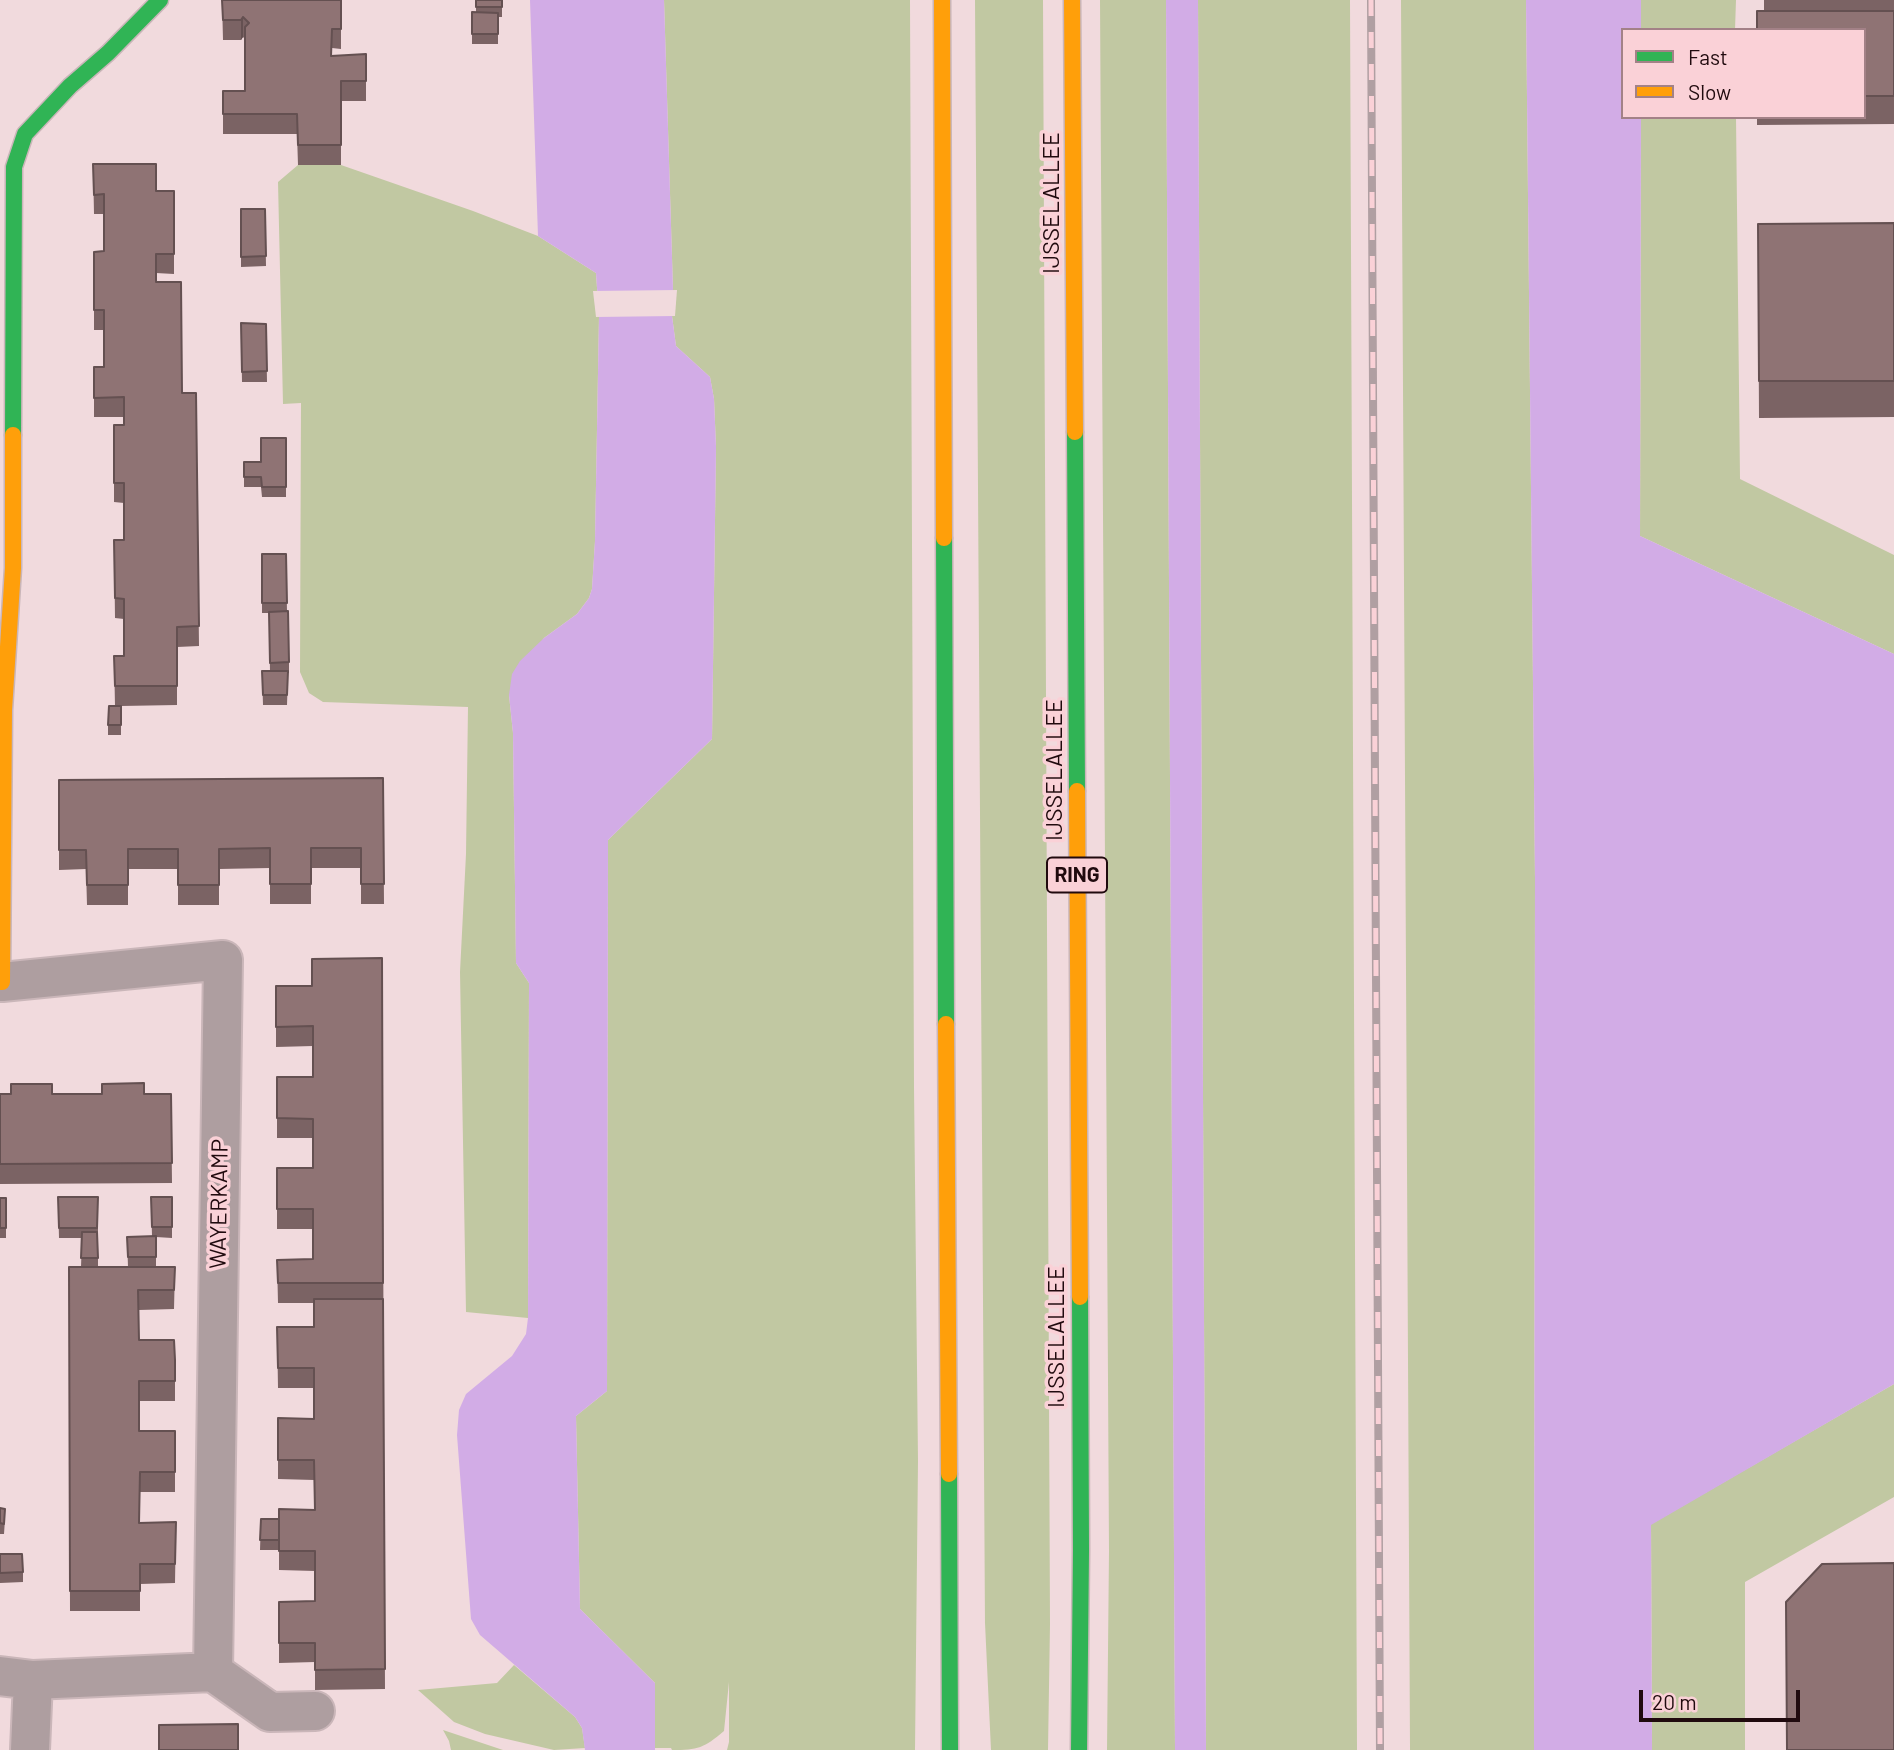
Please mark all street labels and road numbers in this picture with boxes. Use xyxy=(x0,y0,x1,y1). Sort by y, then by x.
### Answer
street label: IJSSELALLEE xyxy=(1037,132,1065,274)
street label: IJSSELALLEE xyxy=(1040,699,1068,841)
road number: RING xyxy=(1047,858,1107,892)
street label: WAYERKAMP xyxy=(204,1139,234,1269)
street label: IJSSELALLEE xyxy=(1042,1266,1070,1408)

